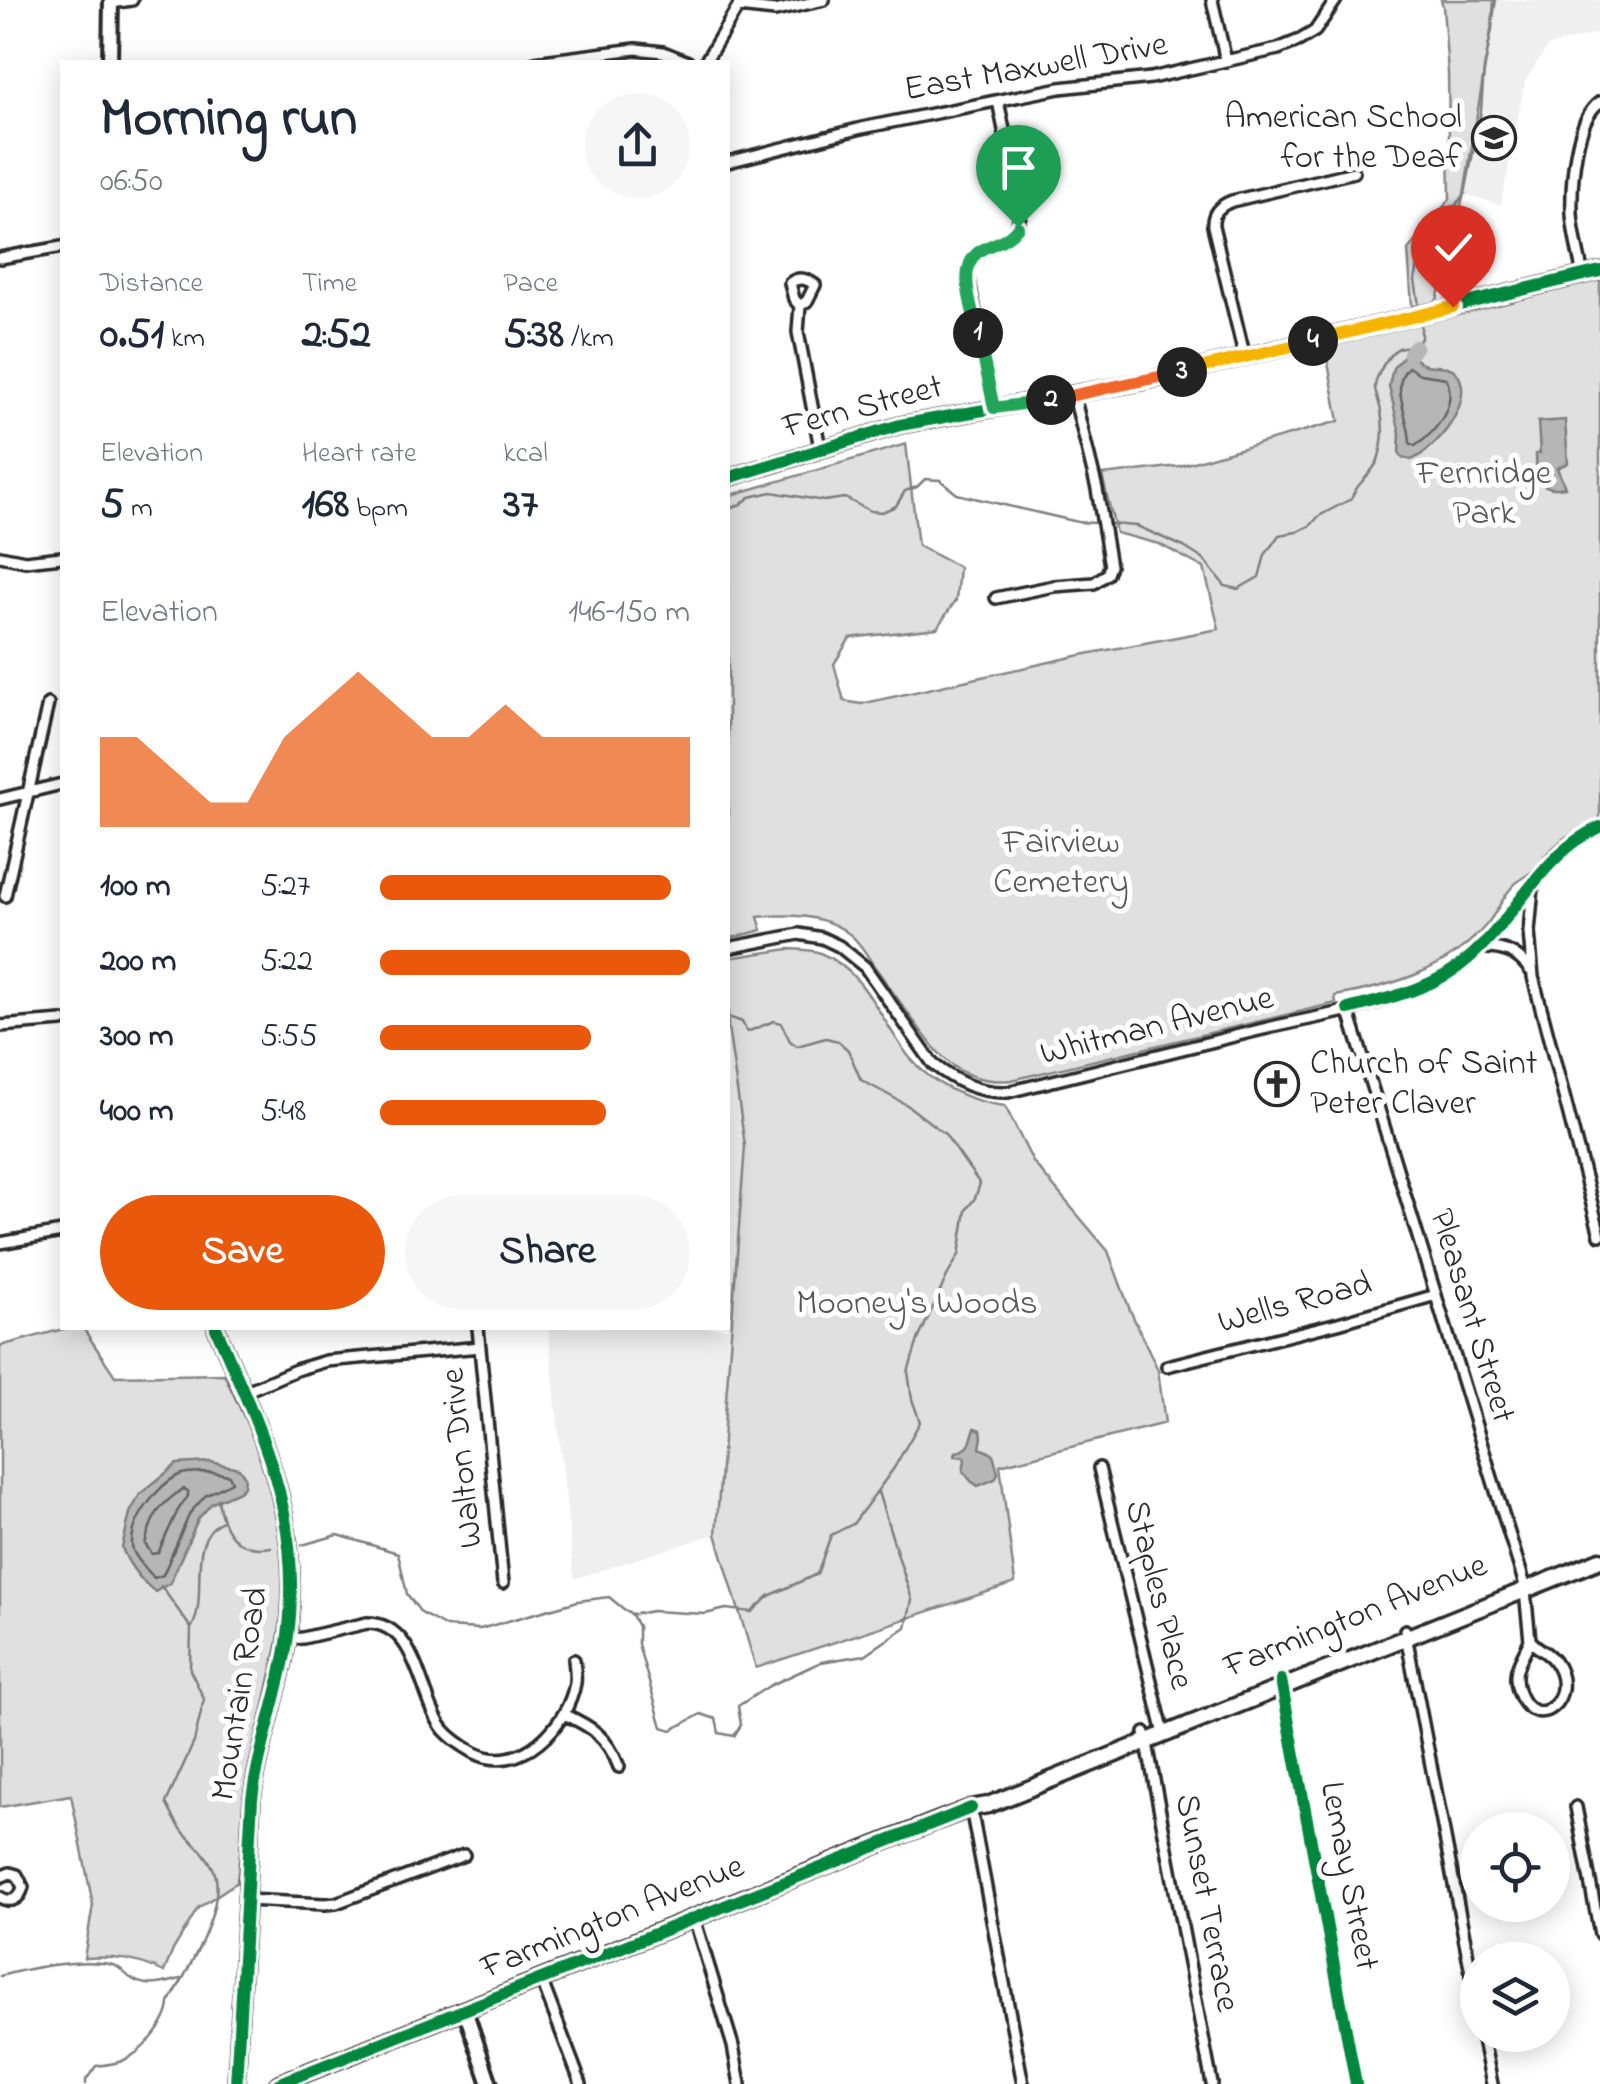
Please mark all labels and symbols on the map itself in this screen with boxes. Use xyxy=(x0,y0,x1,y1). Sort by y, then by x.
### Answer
street label: East Maxwell Drive xyxy=(900,20,1172,116)
place label: American School for the Deaf xyxy=(1224,93,1463,184)
school or university icon: American School for the Deaf xyxy=(1471,115,1517,161)
pin xyxy=(976,125,1061,228)
pin xyxy=(1411,205,1496,308)
pin: 1 xyxy=(953,308,1003,358)
pin: 4 xyxy=(1288,316,1338,366)
pin: 3 xyxy=(1157,347,1207,397)
street label: Fern Street xyxy=(777,362,949,454)
pin: 2 xyxy=(1026,375,1076,425)
park label: Fernridge Park xyxy=(1416,449,1552,540)
park label: Fairview Cemetery xyxy=(993,818,1129,909)
street label: Whitman Avenue xyxy=(1035,973,1279,1081)
place label: Church of Saint Peter Claver xyxy=(1310,1039,1538,1130)
church icon: Church of Saint Peter Claver xyxy=(1254,1061,1300,1107)
street label: Pleasant Street xyxy=(1414,1203,1528,1429)
street label: Wells Road xyxy=(1212,1259,1378,1349)
park label: Mooney's Woods xyxy=(796,1279,1038,1330)
street label: Walton Drive xyxy=(428,1365,498,1551)
street label: Staples Place xyxy=(1110,1495,1206,1695)
street label: Farmington Avenue xyxy=(1216,1541,1495,1693)
street label: Mountain Road xyxy=(199,1583,283,1805)
street label: Lemay Street xyxy=(1305,1777,1391,1975)
street label: Sunset Terrace xyxy=(1160,1790,1252,2017)
street label: Farmington Avenue xyxy=(473,1842,752,1994)

